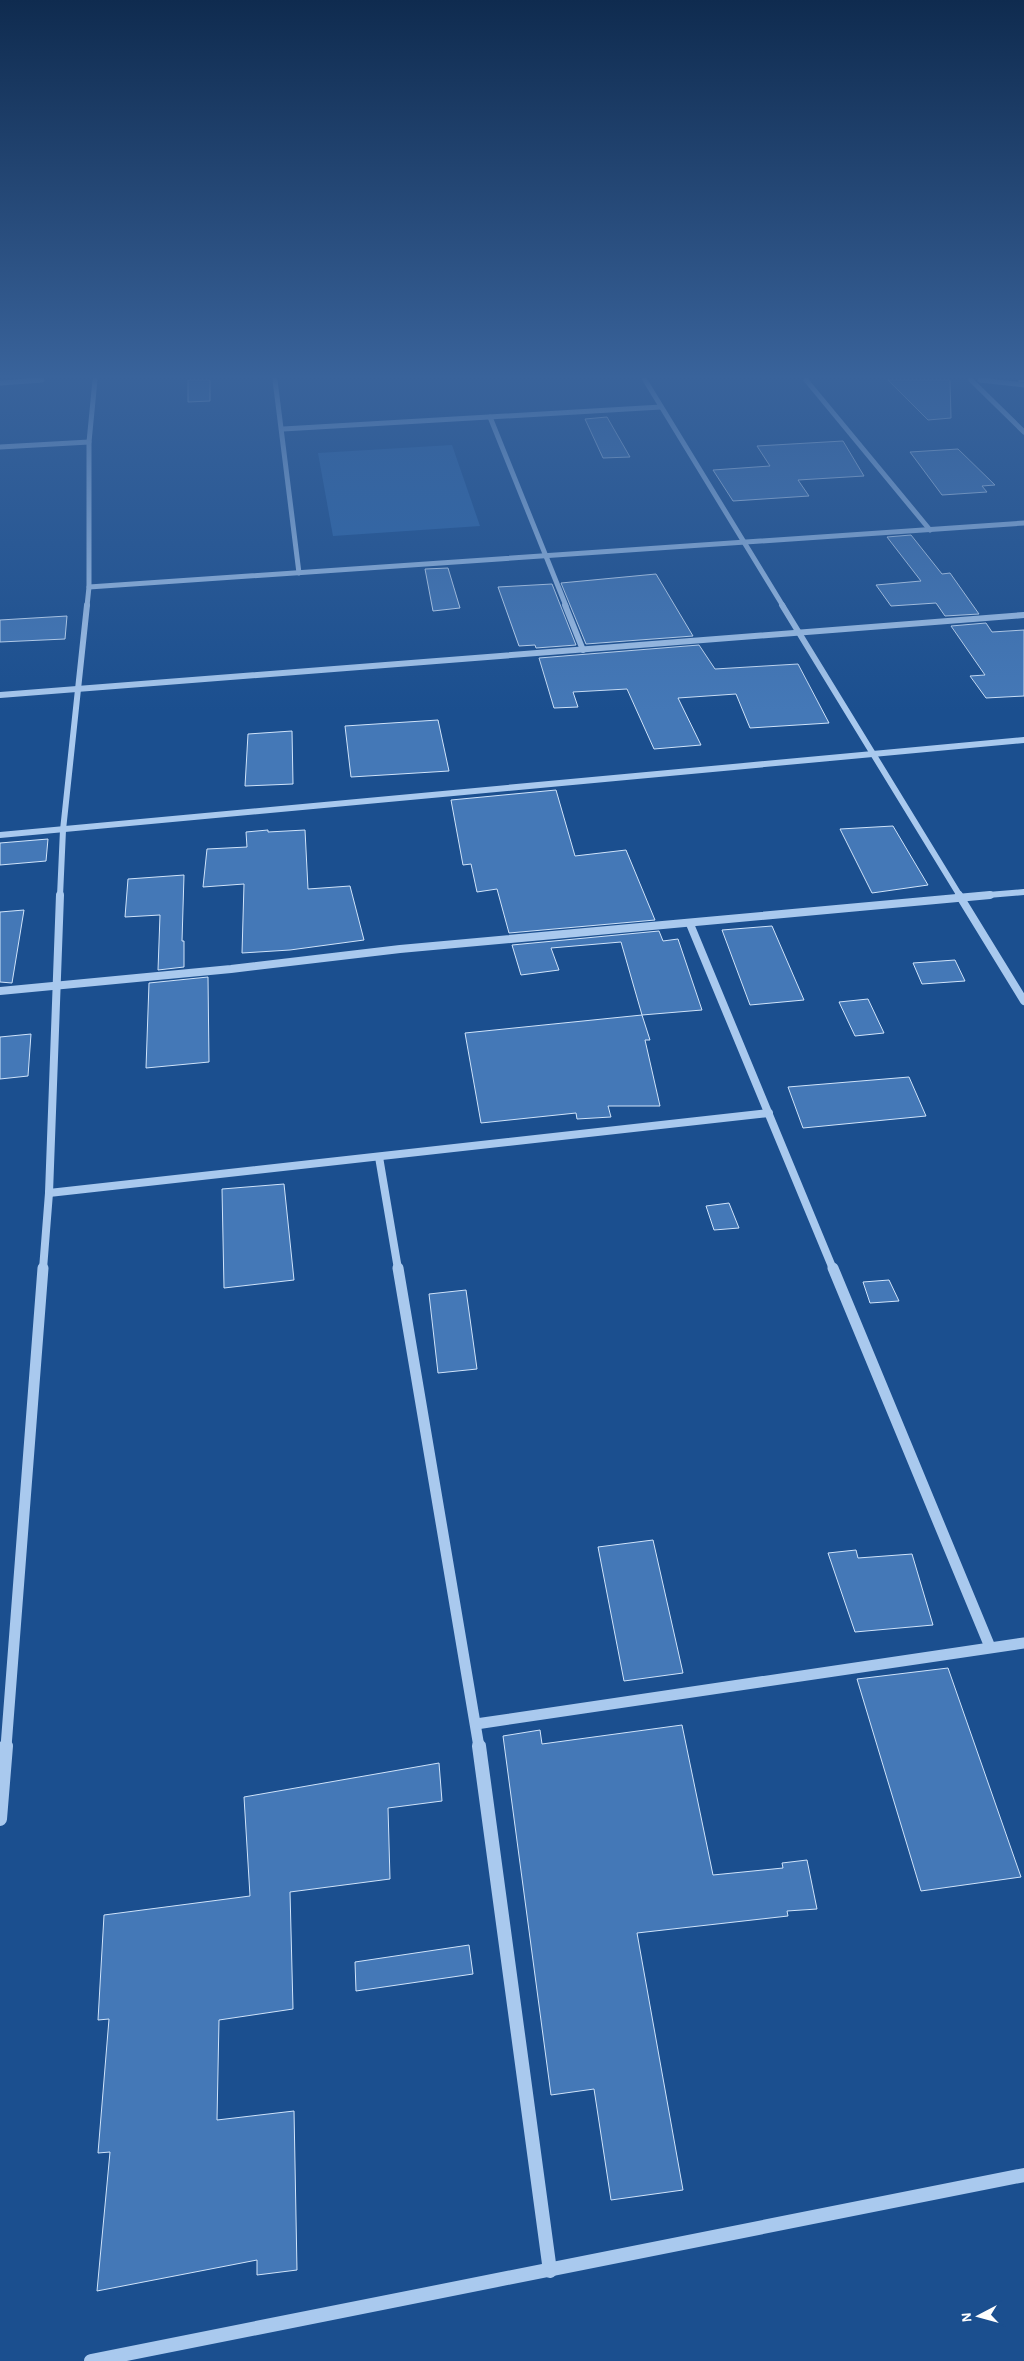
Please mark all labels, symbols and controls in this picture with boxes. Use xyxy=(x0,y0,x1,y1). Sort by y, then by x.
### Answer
north arrow xyxy=(954,2291,1004,2341)
text: N xyxy=(960,2312,975,2323)

